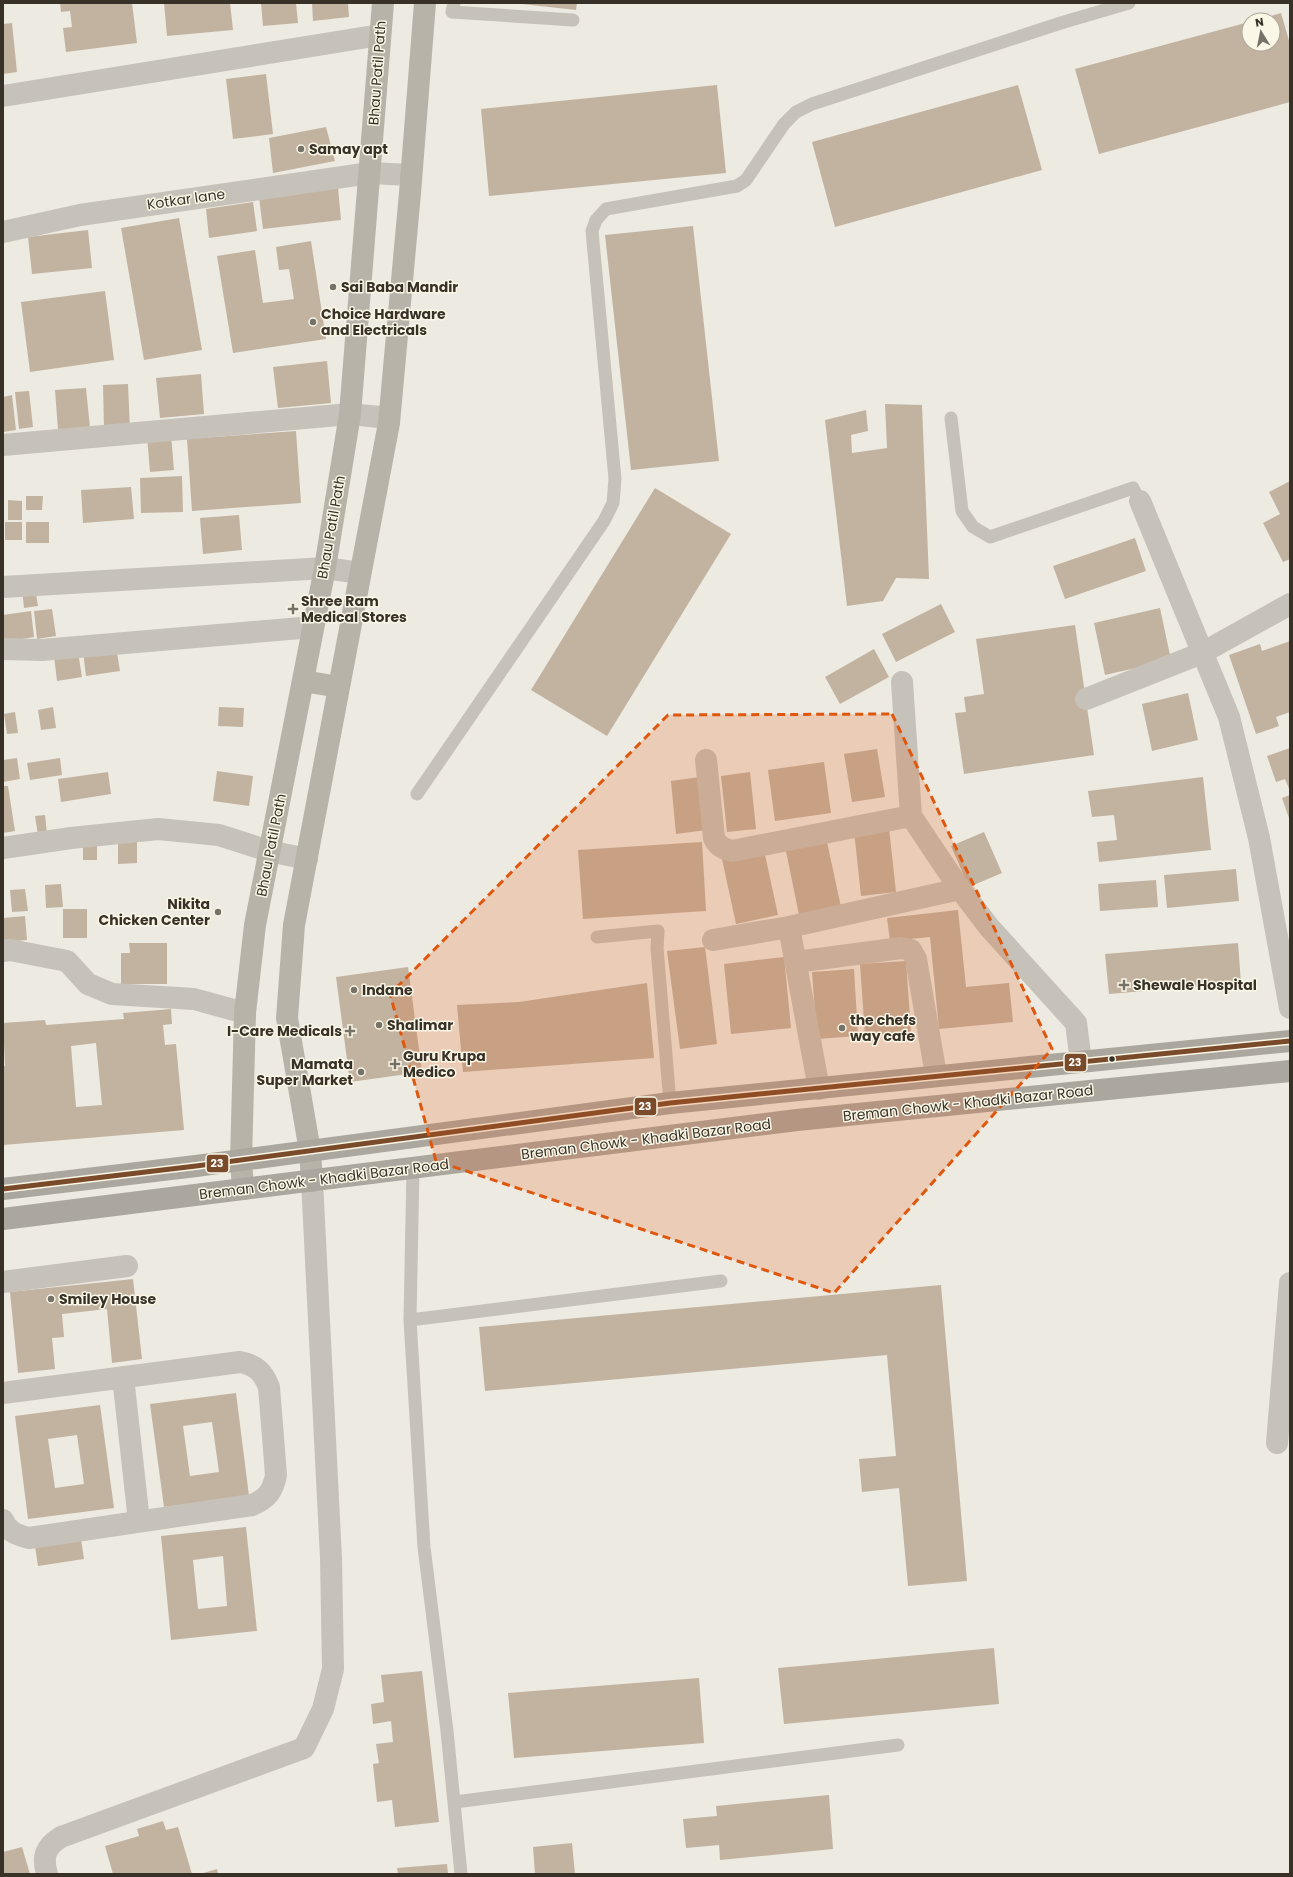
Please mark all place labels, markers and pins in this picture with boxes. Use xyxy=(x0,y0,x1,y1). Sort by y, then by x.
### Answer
place label: Samay apt xyxy=(309,139,388,159)
marker: Samay apt xyxy=(296,144,306,154)
place label: Sai Baba Mandir xyxy=(341,277,458,297)
marker: Sai Baba Mandir xyxy=(328,282,338,292)
place label: Choice Hardware and Electricals xyxy=(321,304,446,340)
marker: Choice Hardware and Electricals xyxy=(308,317,318,327)
place label: Shree Ram Medical Stores xyxy=(301,591,407,627)
marker: Shree Ram Medical Stores xyxy=(288,604,298,614)
place label: Nikita Chicken Center xyxy=(99,894,210,930)
marker: Nikita Chicken Center xyxy=(213,907,223,917)
place label: Shewale Hospital xyxy=(1133,975,1257,995)
marker: Shewale Hospital xyxy=(1118,979,1130,991)
place label: Indane xyxy=(362,980,413,1000)
marker: Indane xyxy=(349,985,359,995)
place label: the chefs way cafe xyxy=(850,1010,916,1046)
place label: Shalimar xyxy=(387,1015,453,1035)
marker: Shalimar xyxy=(374,1020,384,1030)
place label: I-Care Medicals xyxy=(227,1021,342,1041)
marker: the chefs way cafe xyxy=(837,1023,847,1033)
marker: I-Care Medicals xyxy=(345,1026,355,1036)
place label: Guru Krupa Medico xyxy=(403,1046,486,1082)
place label: Mamata Super Market xyxy=(257,1054,353,1090)
unlabelled marker xyxy=(1107,1054,1117,1064)
marker: Guru Krupa Medico xyxy=(390,1059,400,1069)
marker: Mamata Super Market xyxy=(356,1067,366,1077)
place label: Smiley House xyxy=(59,1289,157,1309)
marker: Smiley House xyxy=(46,1294,56,1304)

